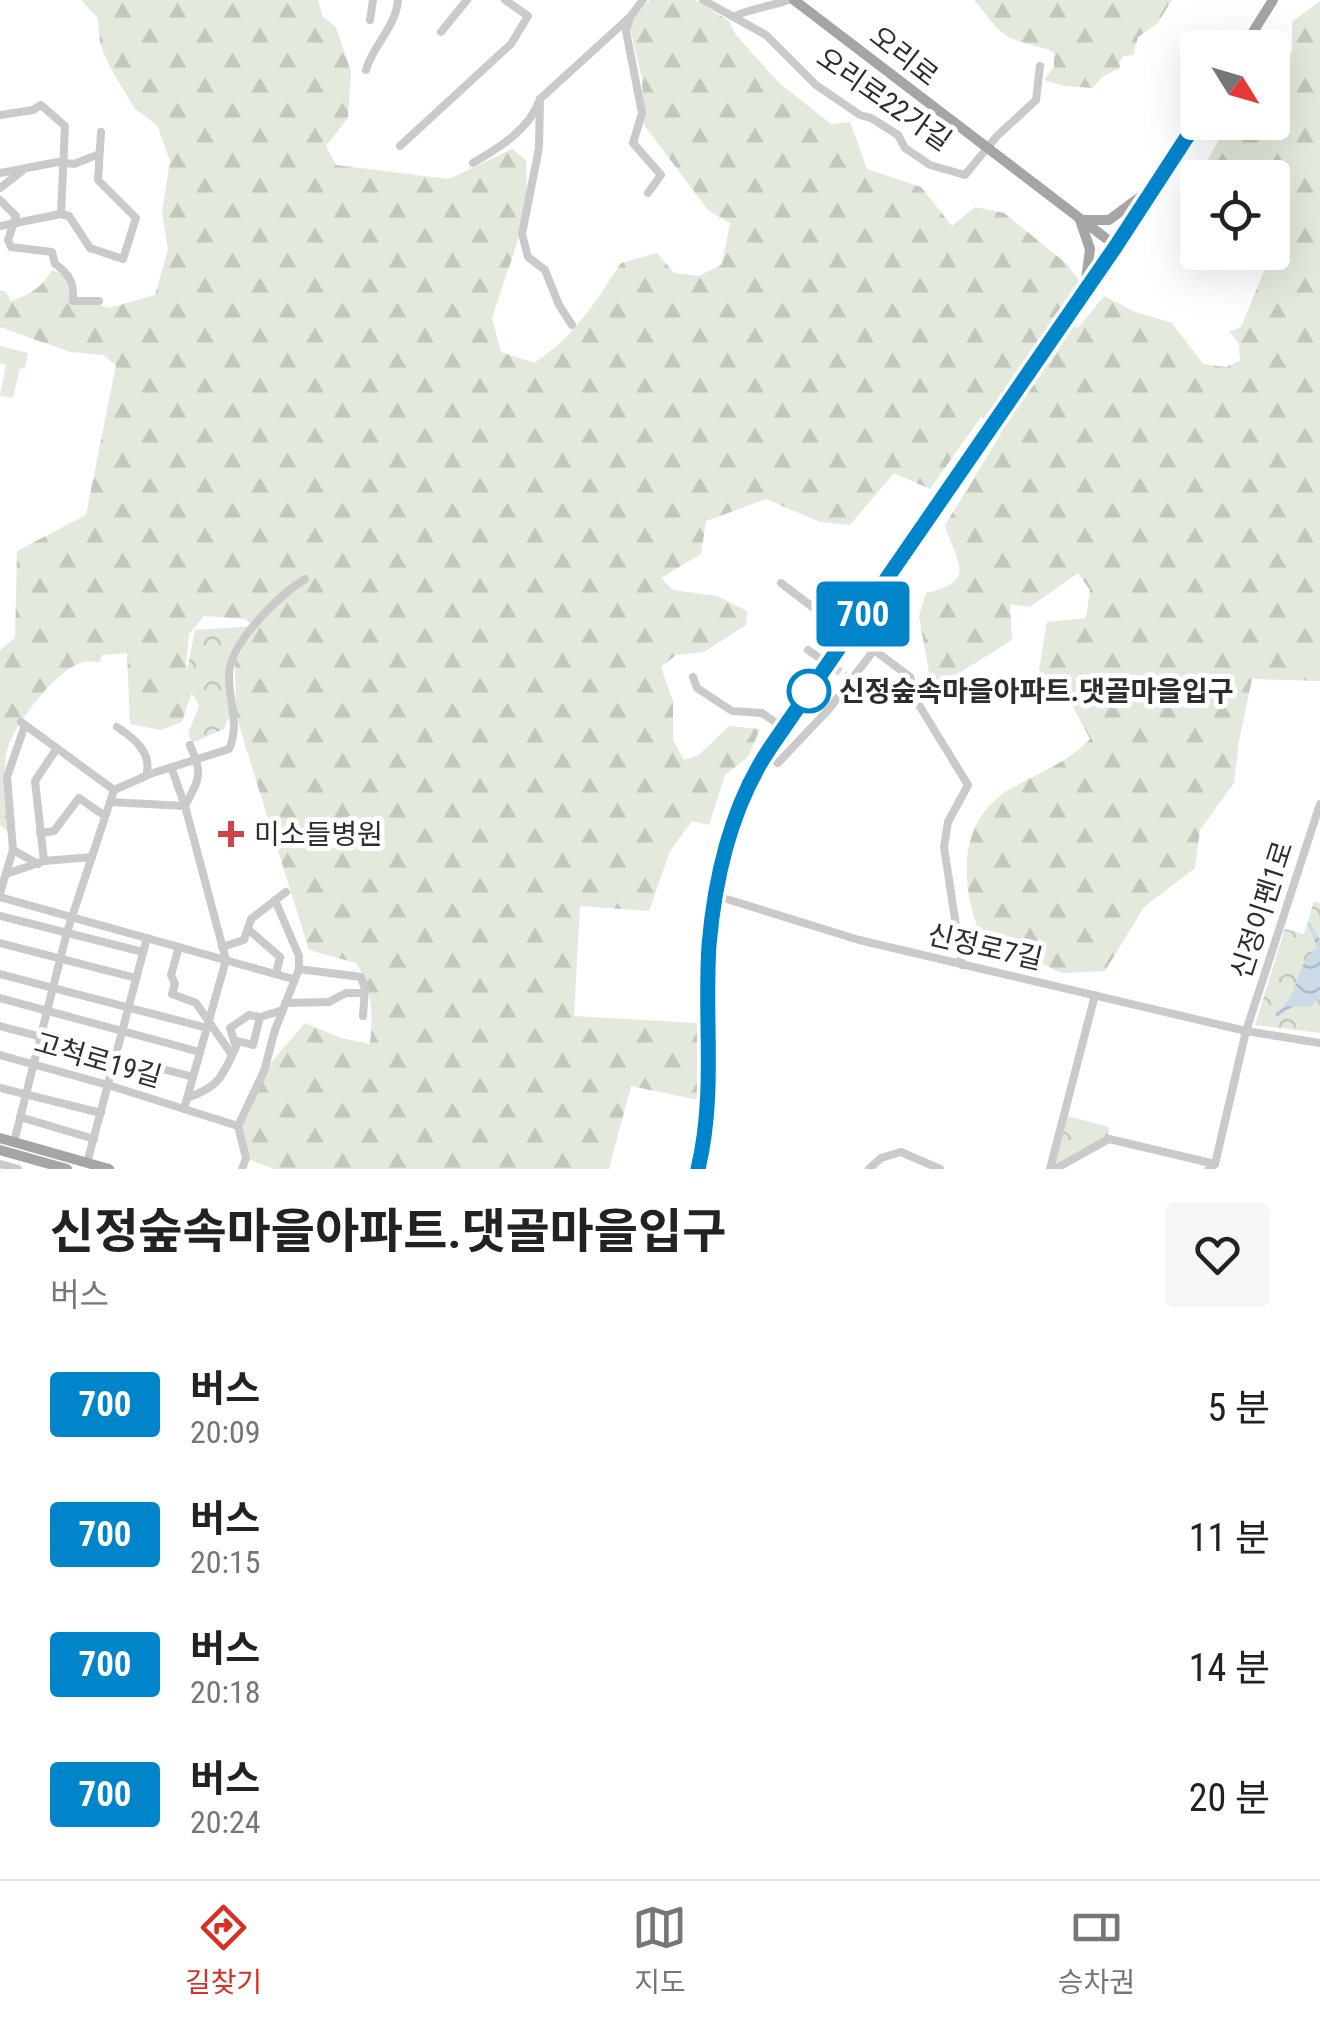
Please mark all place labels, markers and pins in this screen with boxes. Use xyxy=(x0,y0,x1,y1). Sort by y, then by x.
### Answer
marker: 신정숲속마을아파트.댓골마을입구 xyxy=(788,670,830,712)
place label: 신정숲속마을아파트.댓골마을입구 xyxy=(839,675,1234,708)
place label: 미소들병원 xyxy=(254,818,383,851)
marker: 미소들병원 xyxy=(218,821,244,847)

